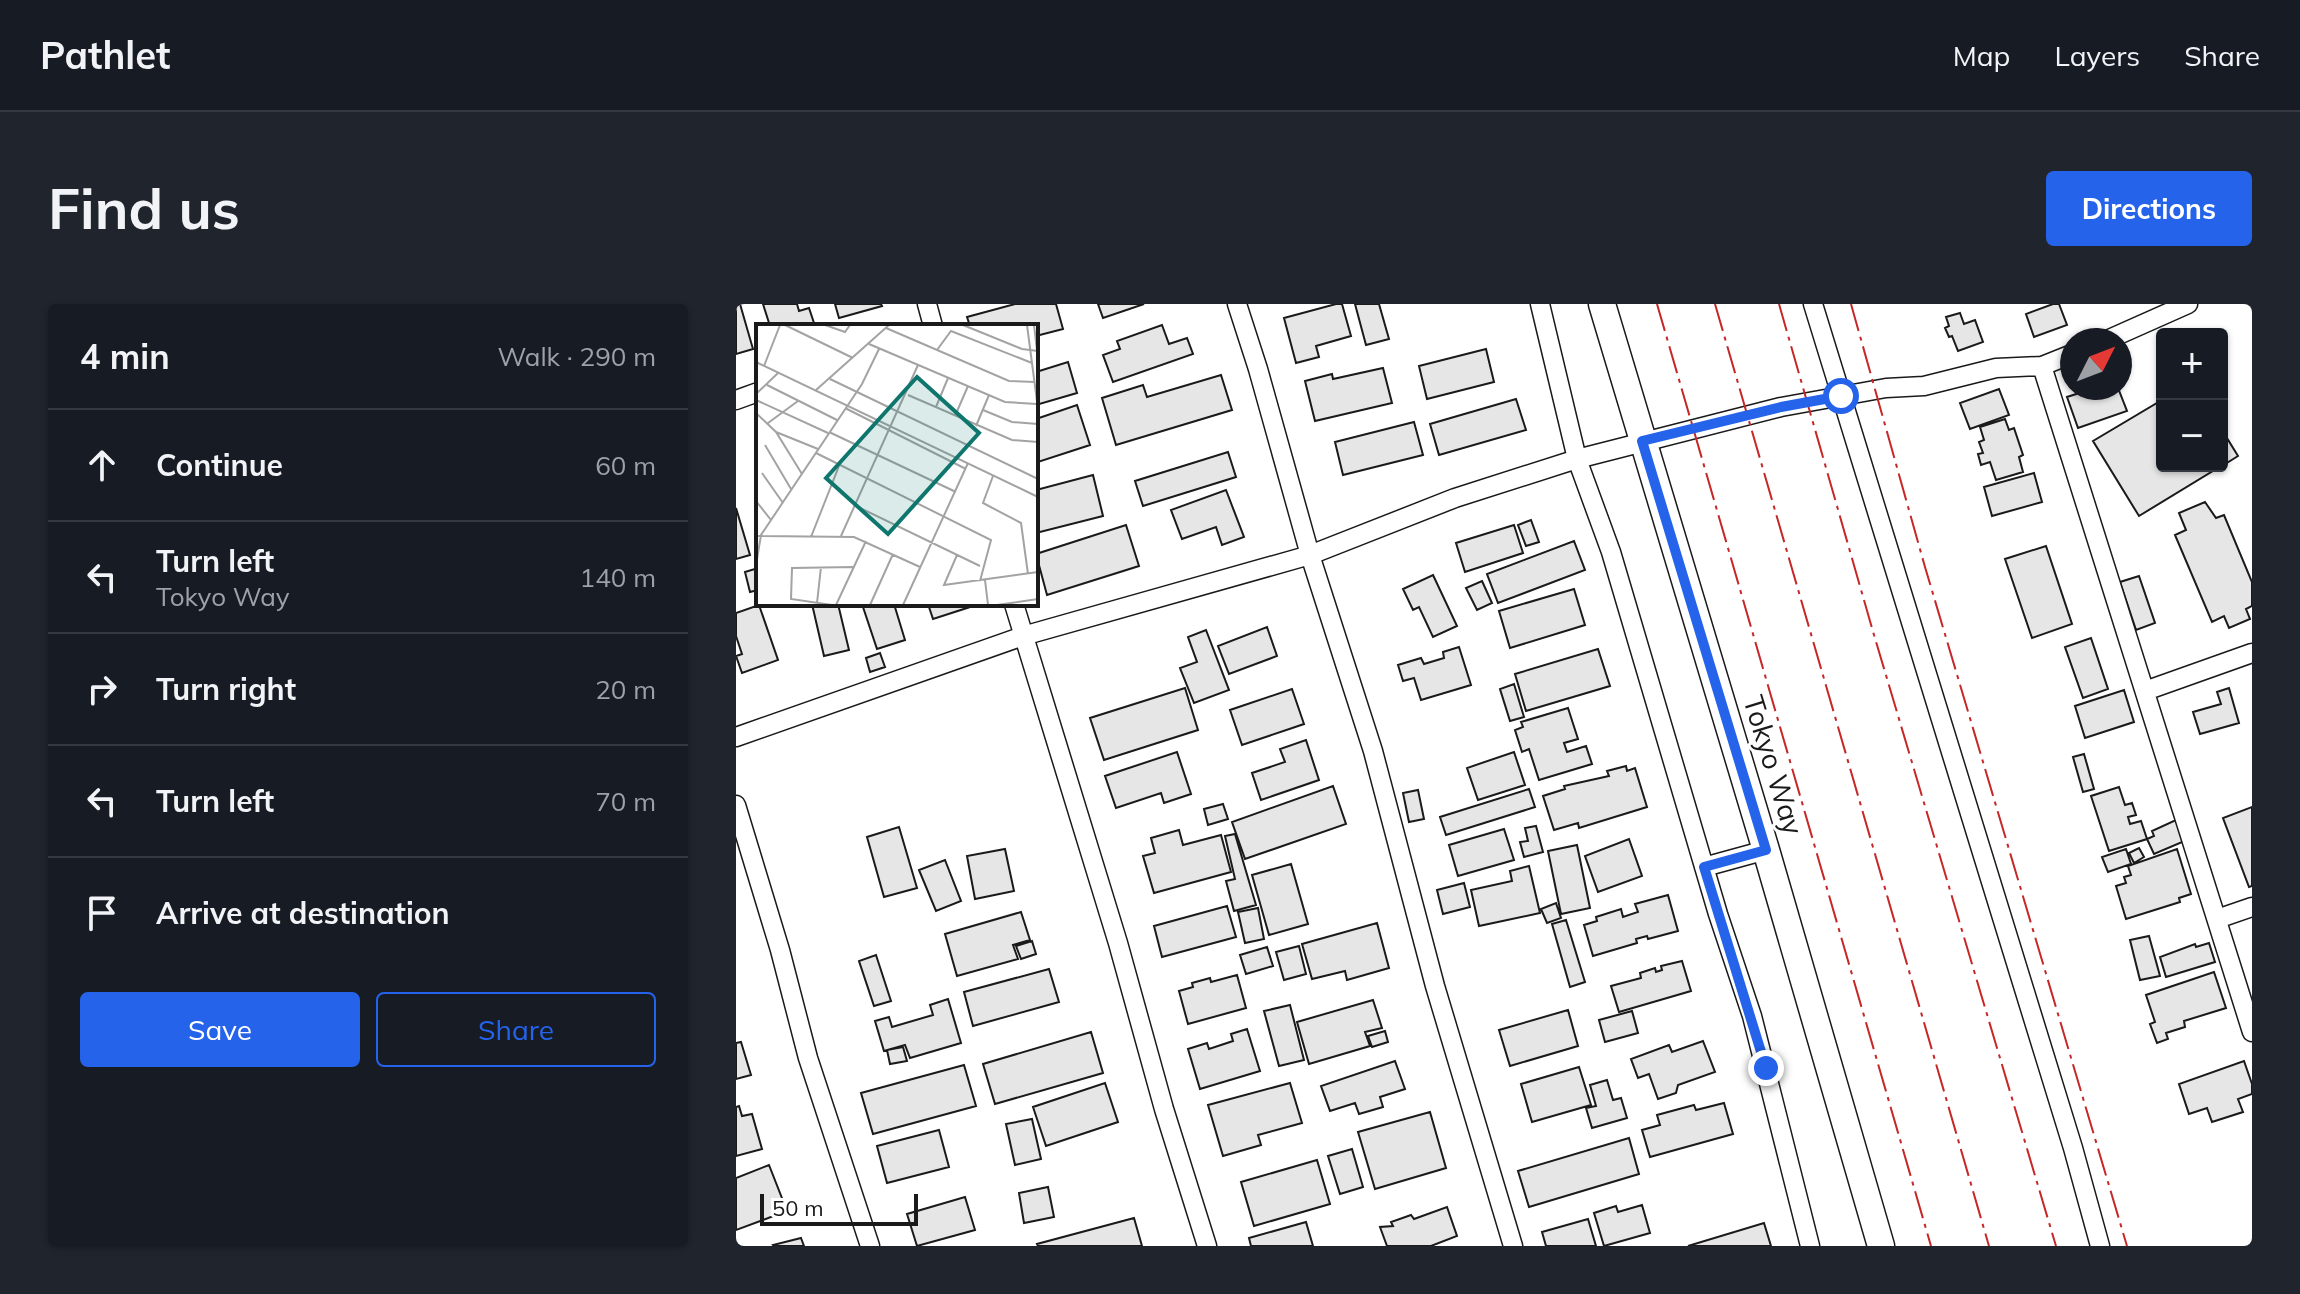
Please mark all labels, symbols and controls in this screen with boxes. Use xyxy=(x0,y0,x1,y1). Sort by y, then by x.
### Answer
text: Pathlet xyxy=(40,31,170,79)
text: Map xyxy=(1953,38,2010,73)
text: Layers xyxy=(2054,38,2140,73)
text: Share xyxy=(2184,38,2260,73)
button: Directions xyxy=(2046,171,2252,246)
text: Find us xyxy=(48,173,240,243)
inset map xyxy=(756,324,1038,606)
north arrow xyxy=(2060,328,2132,400)
map controls xyxy=(2156,328,2228,472)
button: + xyxy=(2156,328,2228,400)
text: 4 min xyxy=(80,335,170,378)
text: Walk · 290 m xyxy=(497,340,656,373)
route start xyxy=(1823,378,1859,414)
button: − xyxy=(2156,400,2228,472)
icon: ahead xyxy=(80,443,124,487)
text: Continue xyxy=(156,446,283,484)
text: 60 m xyxy=(595,449,656,482)
text: Turn left xyxy=(156,542,274,580)
icon: left xyxy=(80,555,124,599)
text: 140 m xyxy=(580,561,656,594)
text: Tokyo Way xyxy=(156,580,289,613)
icon: right xyxy=(80,667,124,711)
text: Turn right xyxy=(156,670,296,708)
text: 20 m xyxy=(595,673,656,706)
street label: Tokyo Way xyxy=(1736,691,1812,839)
icon: left xyxy=(80,779,124,823)
text: Turn left xyxy=(156,782,274,820)
text: 70 m xyxy=(595,785,656,818)
icon: arrive xyxy=(80,891,124,935)
text: Arrive at destination xyxy=(156,894,450,932)
button: Save xyxy=(80,992,360,1067)
button: Share xyxy=(376,992,656,1067)
route end xyxy=(1748,1050,1784,1086)
scale bar xyxy=(760,1190,918,1226)
text: 50 m xyxy=(772,1194,823,1222)

